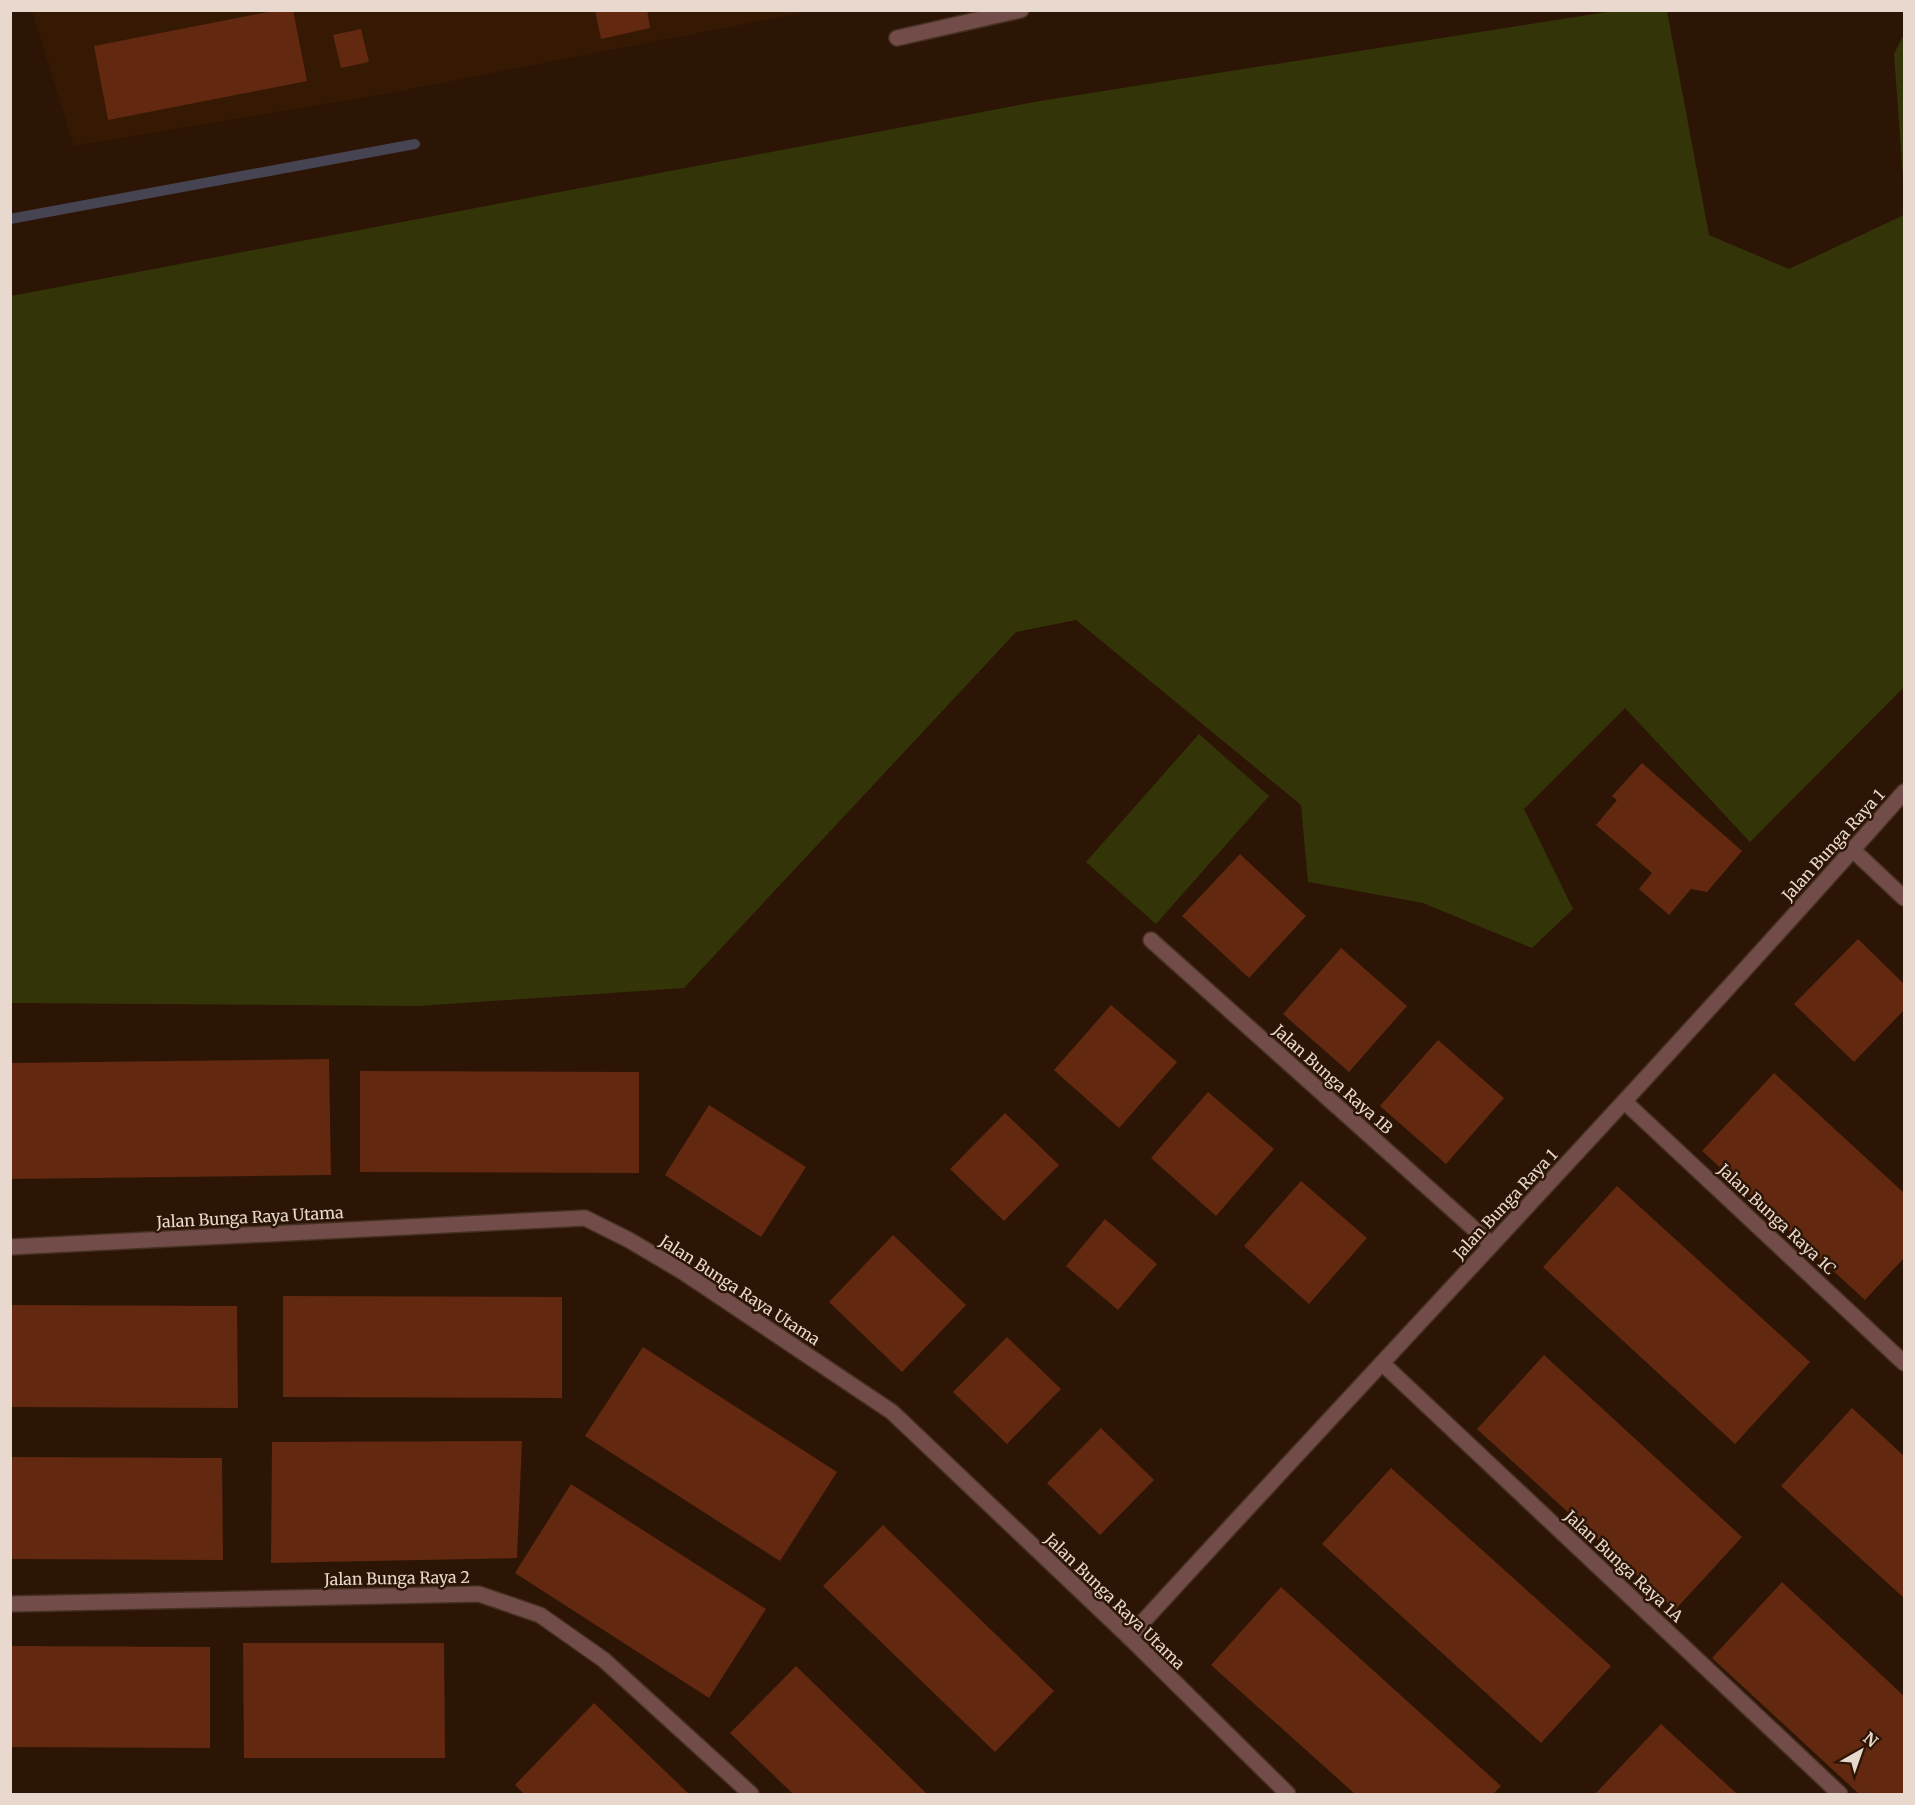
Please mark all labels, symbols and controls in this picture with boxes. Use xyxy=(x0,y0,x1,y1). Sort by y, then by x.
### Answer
street label: Jalan Bunga Raya 1 xyxy=(1777,785,1888,906)
street label: Jalan Bunga Raya 1B xyxy=(1268,1019,1397,1138)
street label: Jalan Bunga Raya 1 xyxy=(1448,1145,1561,1264)
street label: Jalan Bunga Raya 1C xyxy=(1713,1159,1840,1279)
street label: Jalan Bunga Raya Utama xyxy=(155,1202,344,1232)
street label: Jalan Bunga Raya Utama xyxy=(655,1230,824,1350)
street label: Jalan Bunga Raya 1A xyxy=(1560,1505,1688,1627)
street label: Jalan Bunga Raya Utama xyxy=(1040,1528,1190,1674)
street label: Jalan Bunga Raya 2 xyxy=(323,1567,470,1589)
north arrow xyxy=(1831,1721,1891,1781)
text: N xyxy=(1859,1728,1882,1751)

